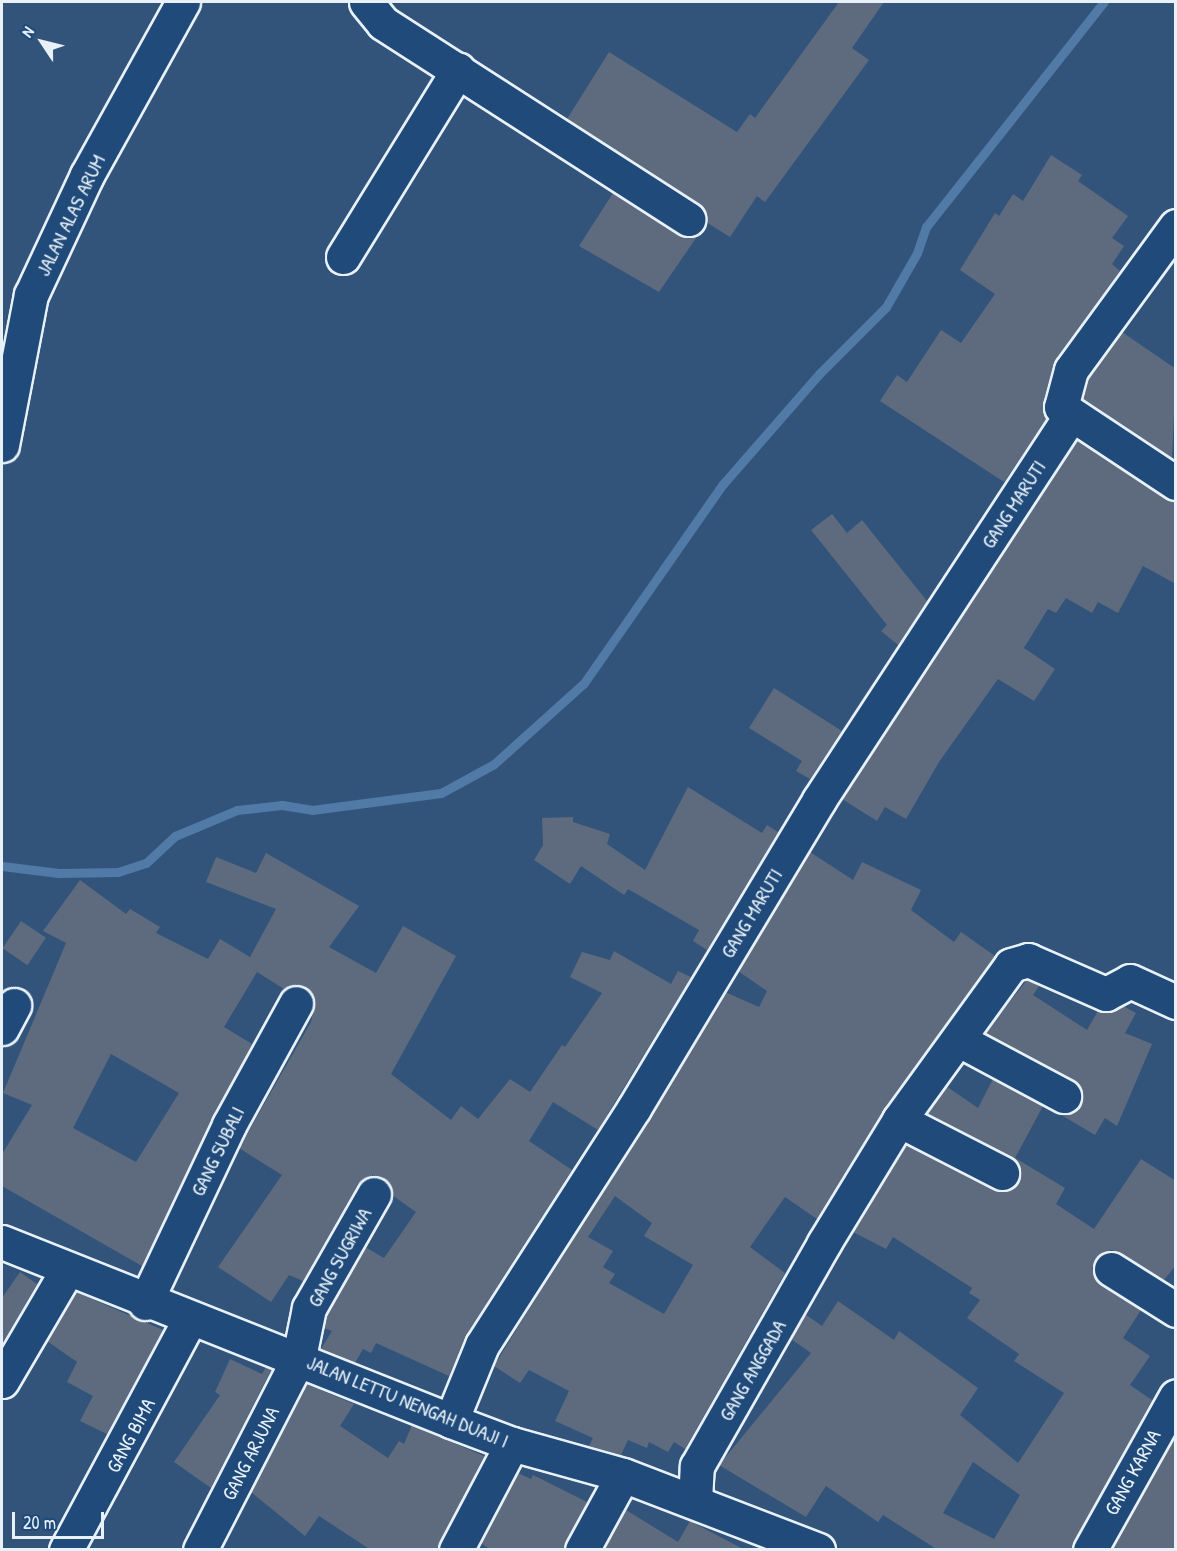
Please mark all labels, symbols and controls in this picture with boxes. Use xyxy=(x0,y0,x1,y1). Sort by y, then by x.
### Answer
north arrow xyxy=(12,12,72,72)
text: N xyxy=(16,22,39,41)
street label: JALAN ALAS ARUM xyxy=(30,150,110,280)
street label: GANG MARUTI xyxy=(976,456,1050,552)
street label: GANG MARUTI xyxy=(715,864,787,962)
street label: GANG SUBALI xyxy=(185,1102,249,1200)
street label: GANG SUGRIWA xyxy=(302,1203,376,1311)
street label: GANG ANGGADA xyxy=(713,1315,791,1425)
street label: JALAN LETTU NENGAH DUAJI I xyxy=(304,1350,512,1452)
street label: GANG BIMA xyxy=(100,1394,160,1476)
street label: GANG ARJUNA xyxy=(216,1402,284,1504)
street label: GANG KARNA xyxy=(1099,1425,1165,1519)
scale bar xyxy=(15,1500,106,1538)
text: 20 m xyxy=(23,1510,56,1535)

